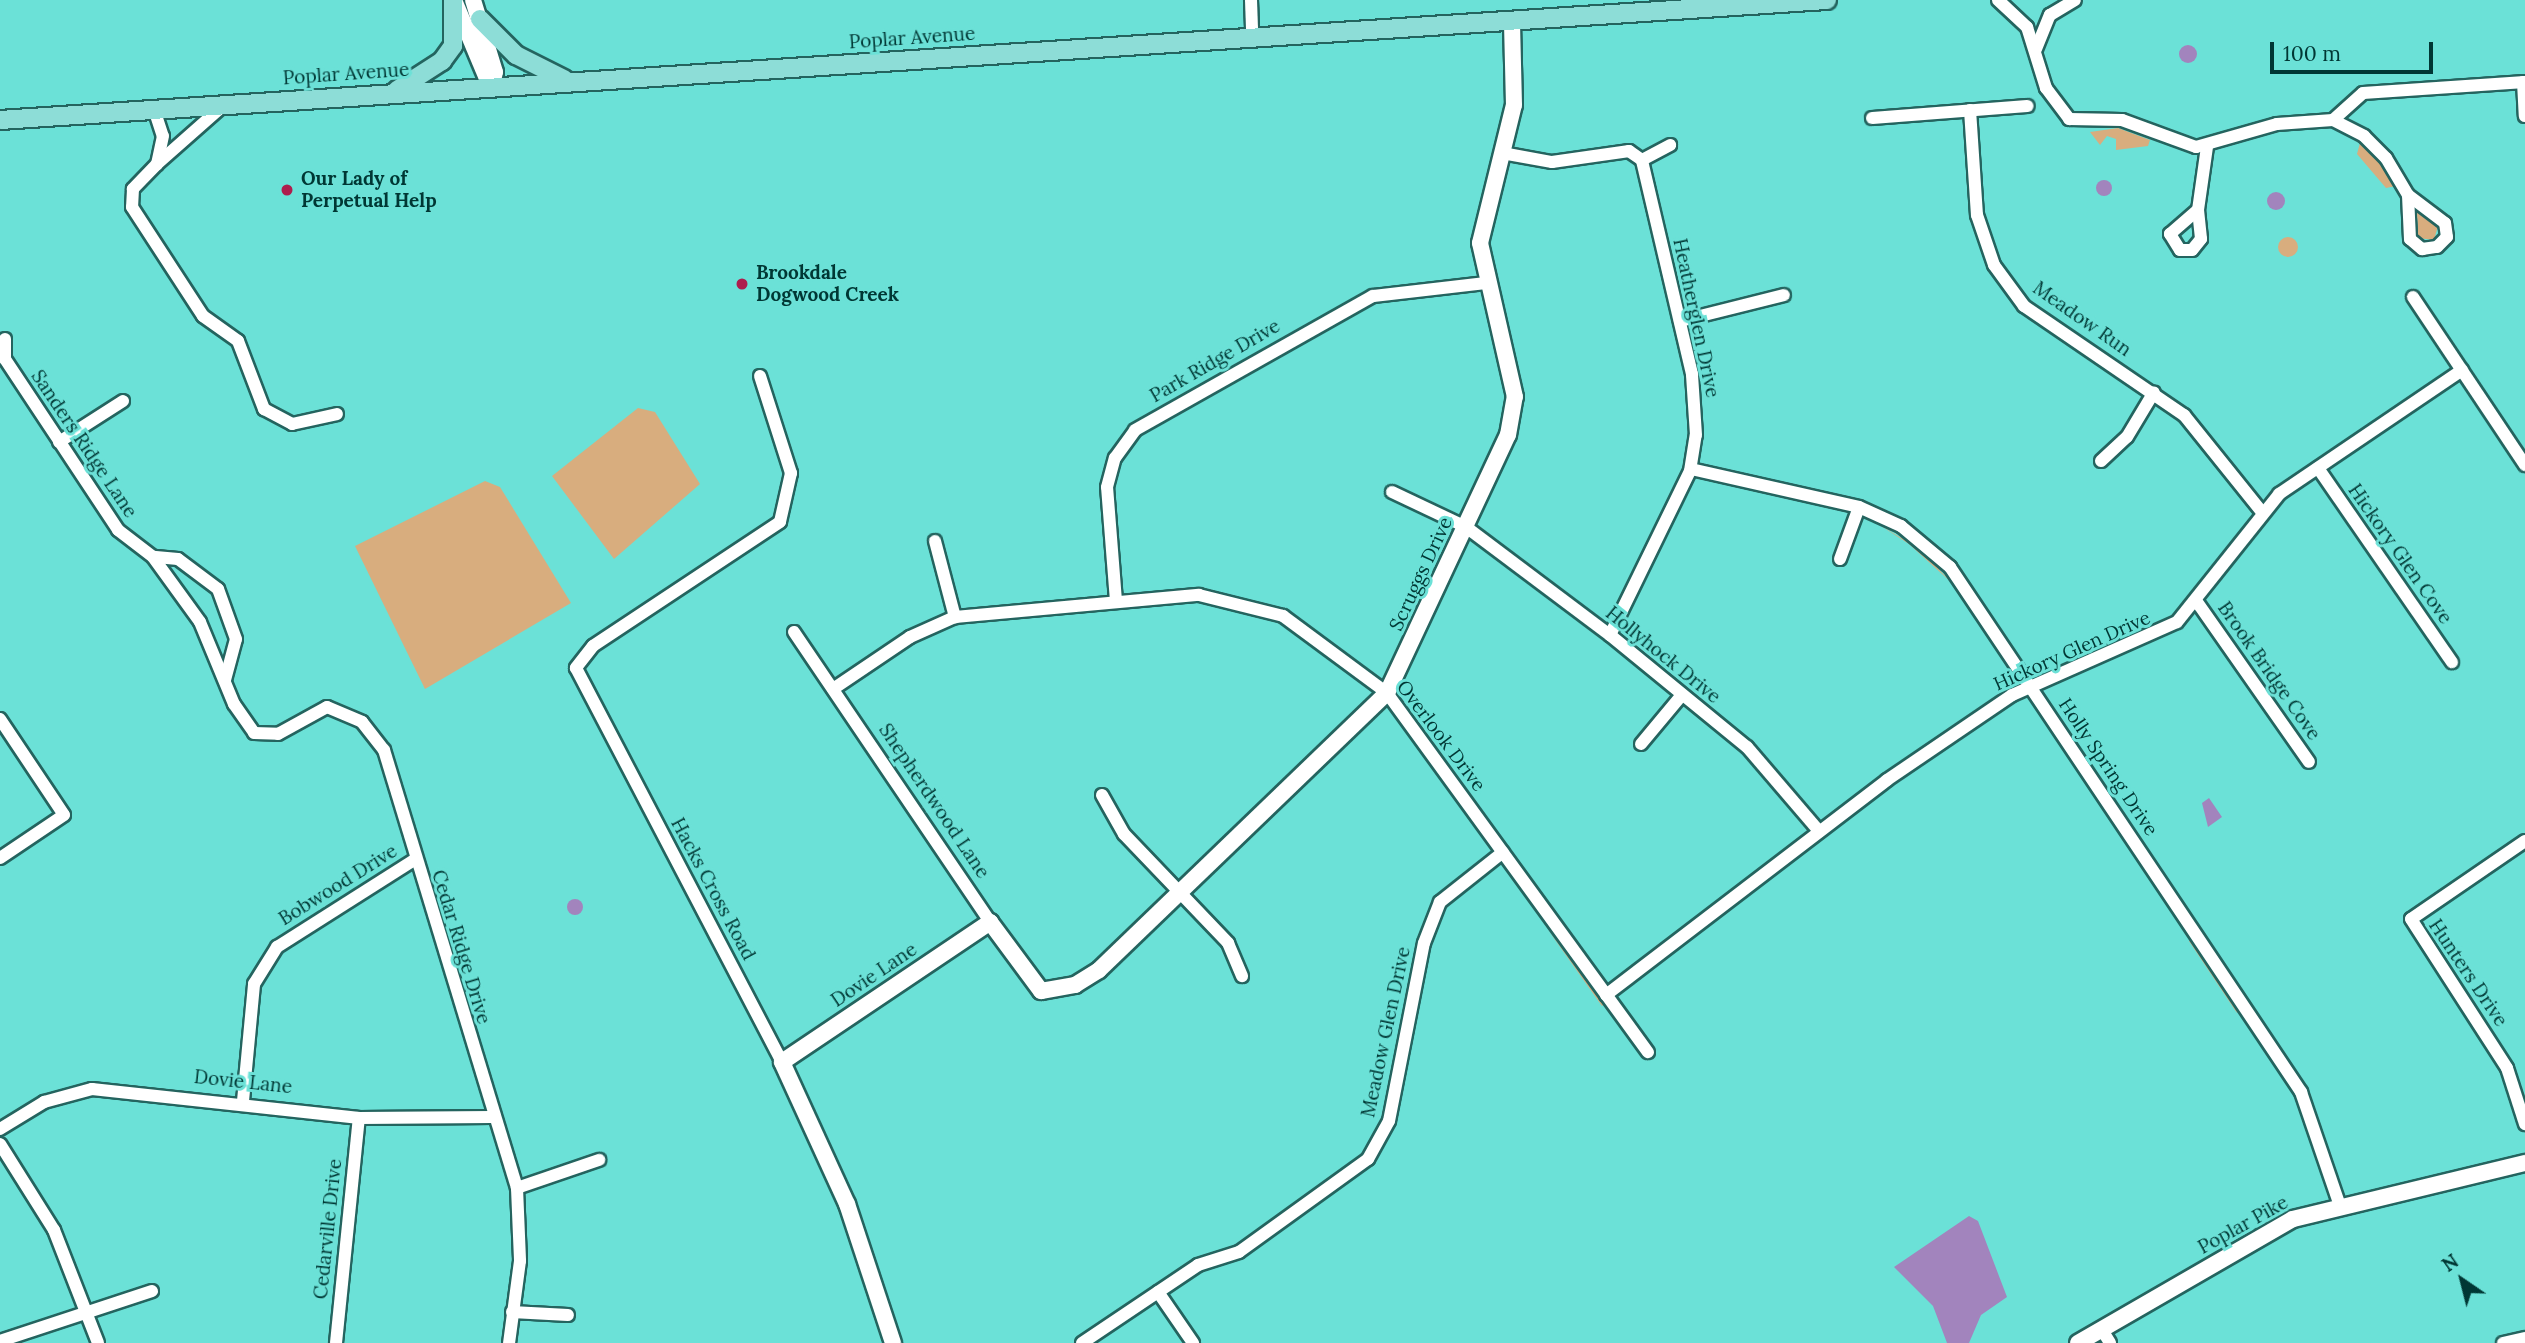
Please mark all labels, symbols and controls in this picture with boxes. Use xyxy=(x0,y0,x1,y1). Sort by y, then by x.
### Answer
street label: Poplar Avenue xyxy=(848,22,976,54)
scale bar xyxy=(2273,28,2436,72)
text: 100 m xyxy=(2283,40,2341,67)
street label: Poplar Avenue xyxy=(282,58,410,90)
place label: Our Lady of Perpetual Help xyxy=(301,168,437,212)
marker: Our Lady of Perpetual Help xyxy=(279,182,295,198)
street label: Heatherglen Drive xyxy=(1668,236,1724,400)
place label: Brookdale Dogwood Creek xyxy=(756,262,899,306)
marker: Brookdale Dogwood Creek xyxy=(734,276,750,292)
street label: Meadow Run xyxy=(2028,277,2136,361)
street label: Park Ridge Drive xyxy=(1146,315,1284,407)
street label: Sanders Ridge Lane xyxy=(26,366,142,522)
street label: Hickory Glen Cove xyxy=(2343,480,2457,628)
street label: Scruggs Drive xyxy=(1385,514,1457,634)
street label: Brook Bridge Cove xyxy=(2213,597,2325,745)
street label: Hollyhock Drive xyxy=(1601,602,1725,708)
street label: Hickory Glen Drive xyxy=(1990,606,2154,696)
street label: Overlook Drive xyxy=(1392,676,1490,796)
street label: Holly Spring Drive xyxy=(2054,694,2162,840)
street label: Shepherdwood Lane xyxy=(874,719,994,883)
street label: Hacks Cross Road xyxy=(666,814,760,964)
street label: Bobwood Drive xyxy=(275,840,401,930)
street label: Cedar Ridge Drive xyxy=(427,867,495,1027)
street label: Hunters Drive xyxy=(2424,915,2512,1031)
street label: Dovie Lane xyxy=(827,938,921,1012)
street label: Meadow Glen Drive xyxy=(1357,945,1415,1119)
street label: Dovie Lane xyxy=(193,1066,293,1098)
street label: Cedarville Drive xyxy=(309,1158,347,1300)
street label: Poplar Pike xyxy=(2194,1191,2292,1259)
north arrow xyxy=(2427,1245,2497,1315)
text: N xyxy=(2437,1249,2463,1277)

